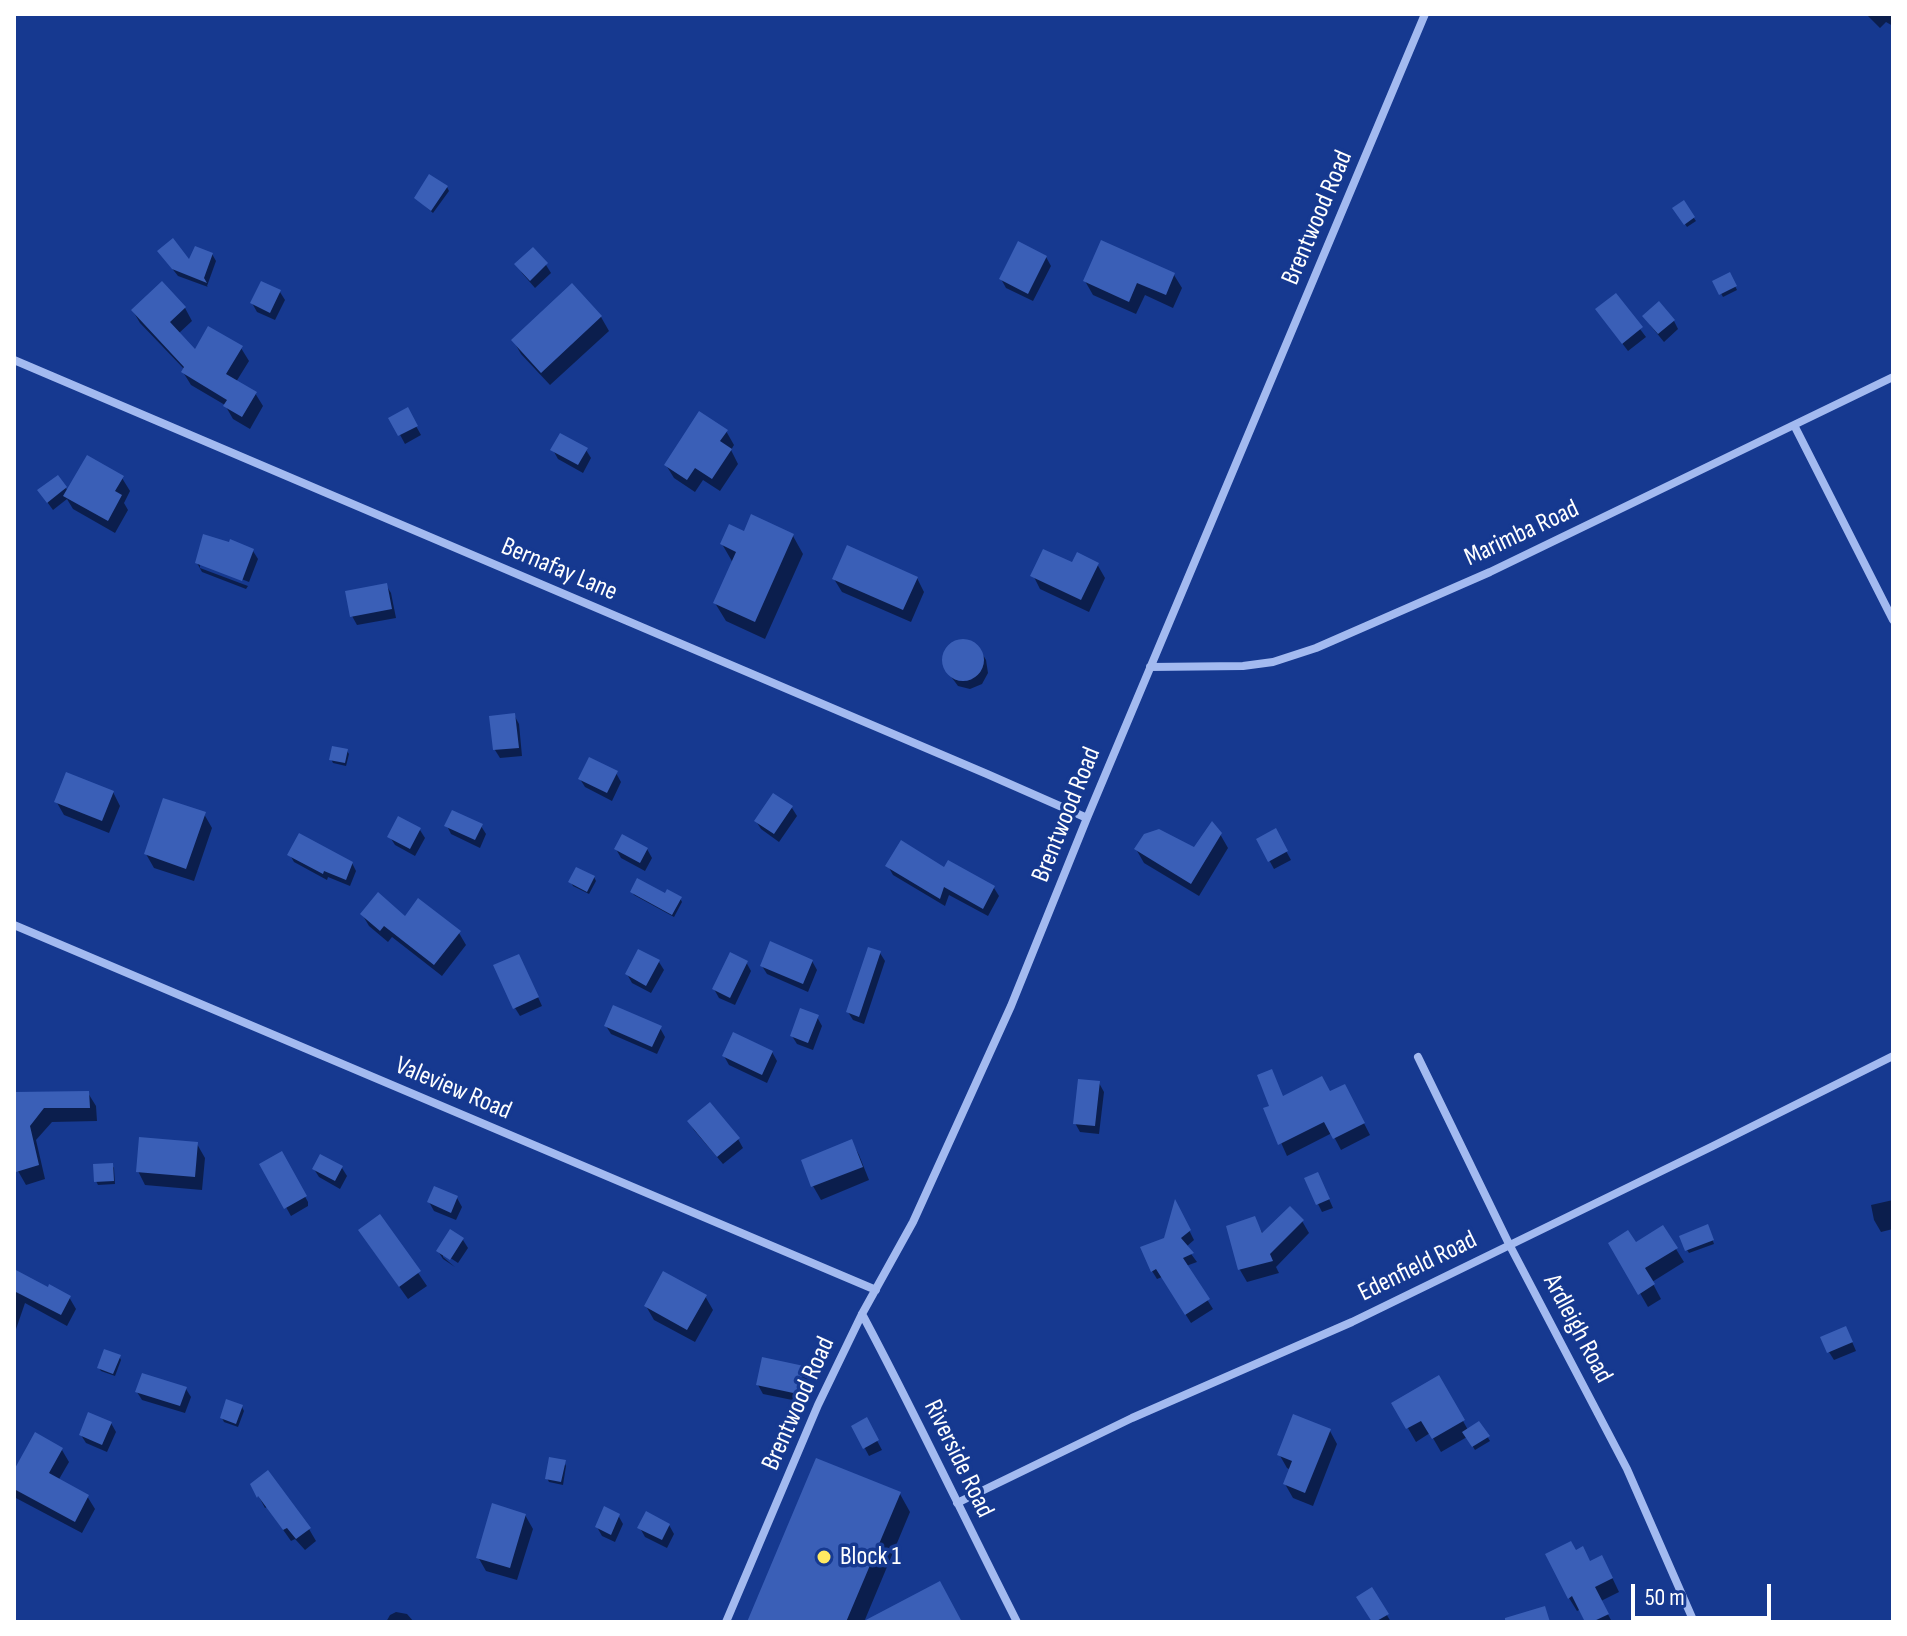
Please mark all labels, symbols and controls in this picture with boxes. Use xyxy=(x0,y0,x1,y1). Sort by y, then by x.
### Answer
street label: Brentwood Road xyxy=(1276,146,1360,290)
street label: Marimba Road xyxy=(1460,494,1584,574)
street label: Bernafay Lane xyxy=(496,532,622,608)
street label: Brentwood Road xyxy=(1026,743,1108,887)
street label: Valeview Road xyxy=(390,1051,516,1127)
street label: Edenfield Road xyxy=(1354,1225,1482,1309)
street label: Ardleigh Road xyxy=(1535,1269,1619,1389)
street label: Brentwood Road xyxy=(756,1332,842,1476)
street label: Riverside Road xyxy=(916,1395,1000,1523)
place label: Block 1 xyxy=(840,1541,901,1573)
marker: Block 1 xyxy=(815,1548,833,1566)
scale bar xyxy=(1635,1568,1775,1618)
text: 50 m xyxy=(1645,1583,1685,1612)

